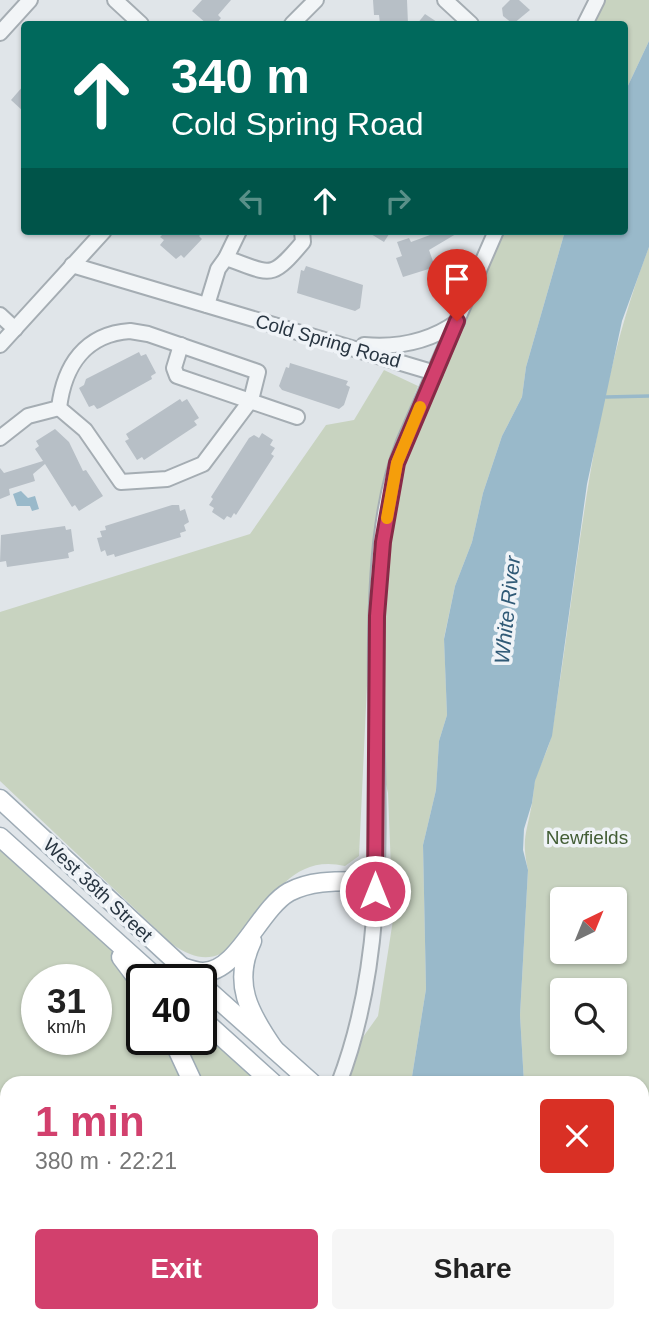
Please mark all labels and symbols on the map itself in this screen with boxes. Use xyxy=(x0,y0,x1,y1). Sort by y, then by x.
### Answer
pin xyxy=(427,249,487,321)
street label: Cold Spring Road xyxy=(253,310,403,372)
water label: White River xyxy=(490,554,524,665)
park label: Newfields xyxy=(546,827,628,848)
street label: West 38th Street xyxy=(39,834,157,946)
position arrow xyxy=(338,854,412,928)
north arrow xyxy=(550,887,626,964)
speed limit sign: 40 xyxy=(126,964,217,1055)

